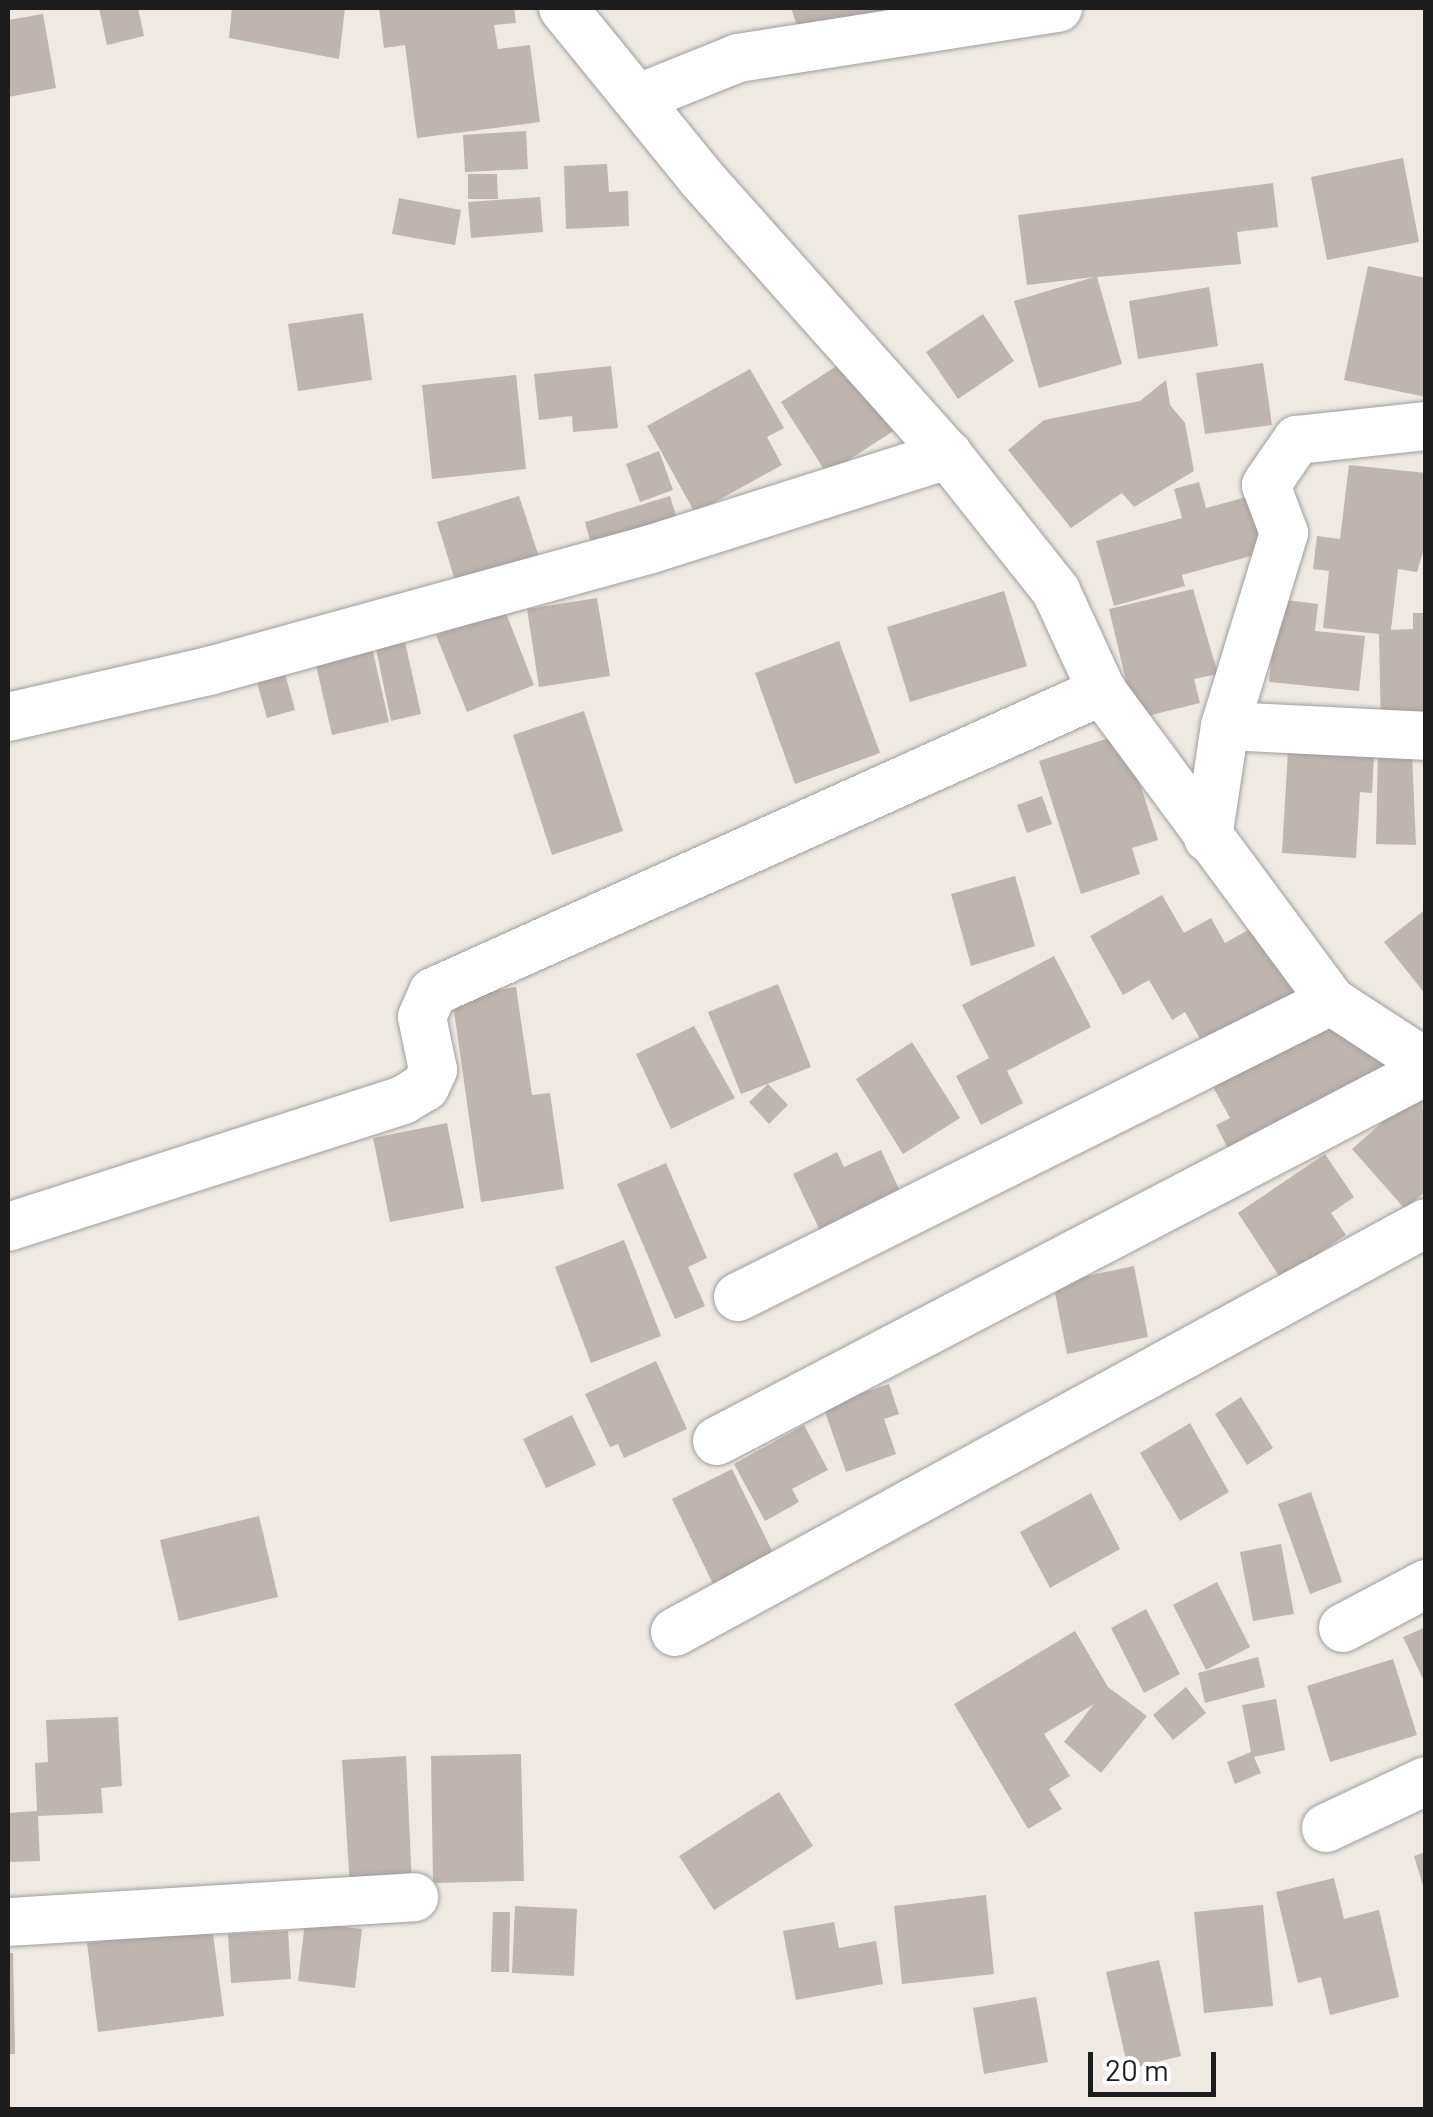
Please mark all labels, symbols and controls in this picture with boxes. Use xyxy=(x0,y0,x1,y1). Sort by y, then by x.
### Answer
scale bar xyxy=(1093,2032,1220,2094)
text: 20 m xyxy=(1105,2051,1169,2087)

